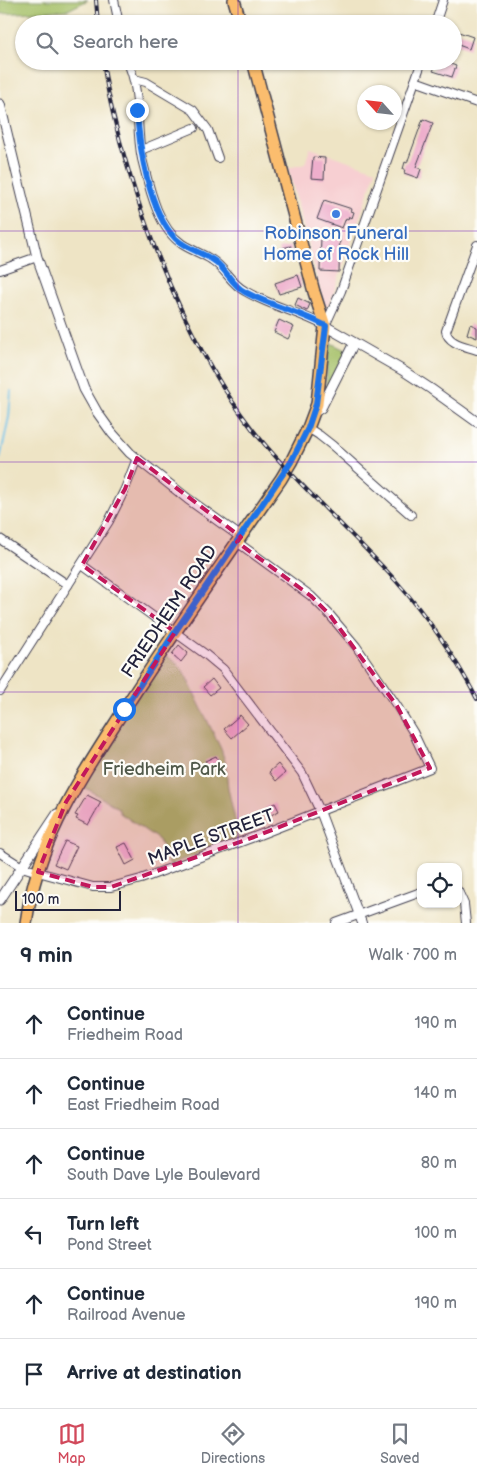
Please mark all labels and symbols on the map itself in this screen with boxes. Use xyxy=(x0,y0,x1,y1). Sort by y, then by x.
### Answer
north arrow xyxy=(357,85,402,130)
route end xyxy=(126,99,149,122)
marker: Robinson Funeral Home of Rock Hill xyxy=(330,208,342,220)
place label: Robinson Funeral Home of Rock Hill xyxy=(263,223,409,265)
street label: FRIEDHEIM ROAD xyxy=(117,541,222,681)
route start xyxy=(113,698,136,721)
park label: Friedheim Park xyxy=(102,759,226,780)
street label: MAPLE STREET xyxy=(145,805,278,870)
scale bar xyxy=(15,888,121,911)

